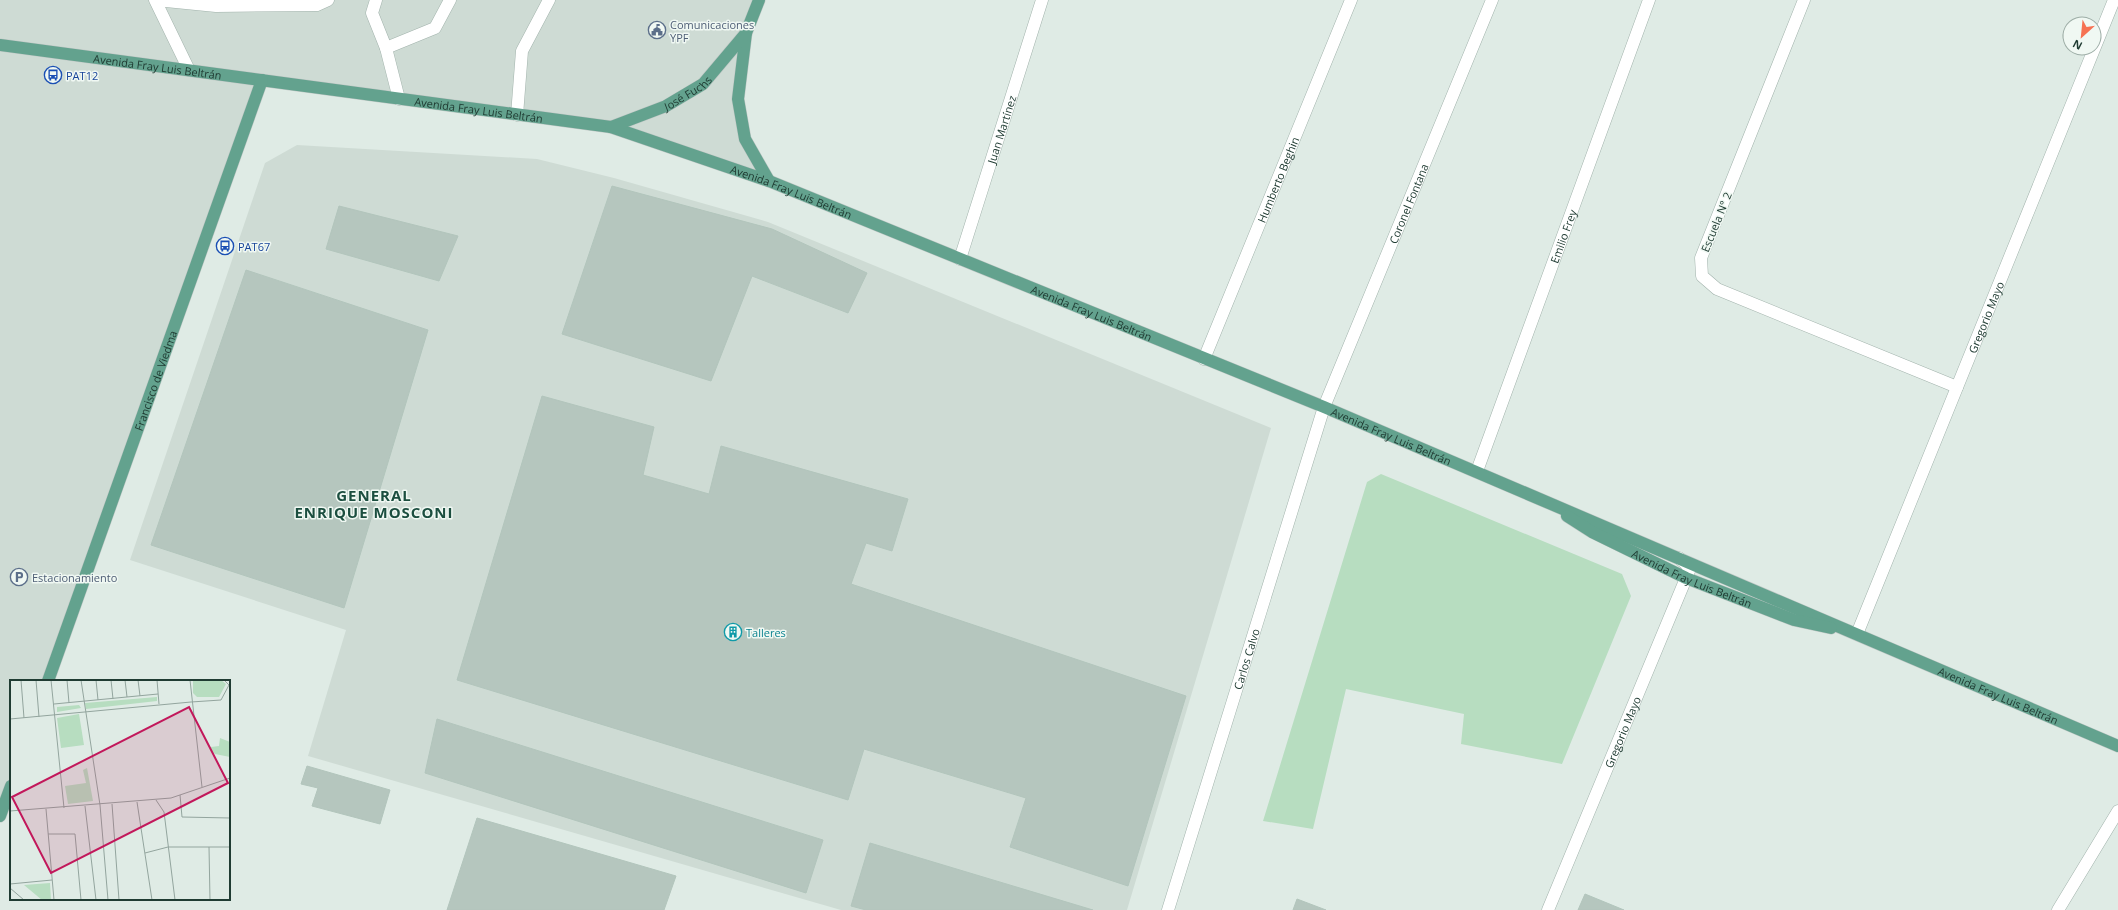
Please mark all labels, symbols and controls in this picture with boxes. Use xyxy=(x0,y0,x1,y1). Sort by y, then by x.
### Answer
north arrow xyxy=(2062,16,2102,56)
place label: Comunicaciones YPF xyxy=(670,17,754,45)
public building icon: Comunicaciones YPF xyxy=(647,20,667,40)
text: N xyxy=(2070,37,2085,54)
street label: Avenida Fray Luis Beltrán xyxy=(92,50,223,82)
bus stop icon: PAT12 xyxy=(43,65,63,85)
place label: PAT12 xyxy=(66,68,98,83)
street label: José Fuchs xyxy=(661,72,714,114)
street label: Avenida Fray Luis Beltrán xyxy=(414,93,544,125)
street label: Juan Martínez xyxy=(983,93,1019,166)
street label: Humberto Beghin xyxy=(1253,134,1302,225)
street label: Avenida Fray Luis Beltrán xyxy=(729,161,854,222)
street label: Coronel Fontana xyxy=(1385,161,1431,246)
street label: Escuela N° 2 xyxy=(1697,190,1735,254)
street label: Emilio Frey xyxy=(1546,207,1580,265)
bus stop icon: PAT67 xyxy=(215,236,235,256)
place label: PAT67 xyxy=(238,239,270,254)
street label: Gregorio Mayo xyxy=(1964,279,2007,355)
street label: Avenida Fray Luis Beltrán xyxy=(1029,281,1155,344)
street label: Francisco de Viedma xyxy=(130,328,180,433)
street label: Avenida Fray Luis Beltrán xyxy=(1329,403,1454,468)
district label: GENERAL ENRIQUE MOSCONI xyxy=(294,485,454,522)
street label: Avenida Fray Luis Beltrán xyxy=(1630,545,1754,610)
parking icon: Estacionamiento xyxy=(9,567,29,587)
place label: Estacionamiento xyxy=(32,570,118,585)
building icon: Talleres xyxy=(723,622,743,642)
place label: Talleres xyxy=(746,625,786,640)
street label: Carlos Calvo xyxy=(1229,626,1263,691)
street label: Avenida Fray Luis Beltrán xyxy=(1936,663,2061,727)
inset map xyxy=(10,680,230,900)
street label: Gregorio Mayo xyxy=(1601,693,1644,770)

